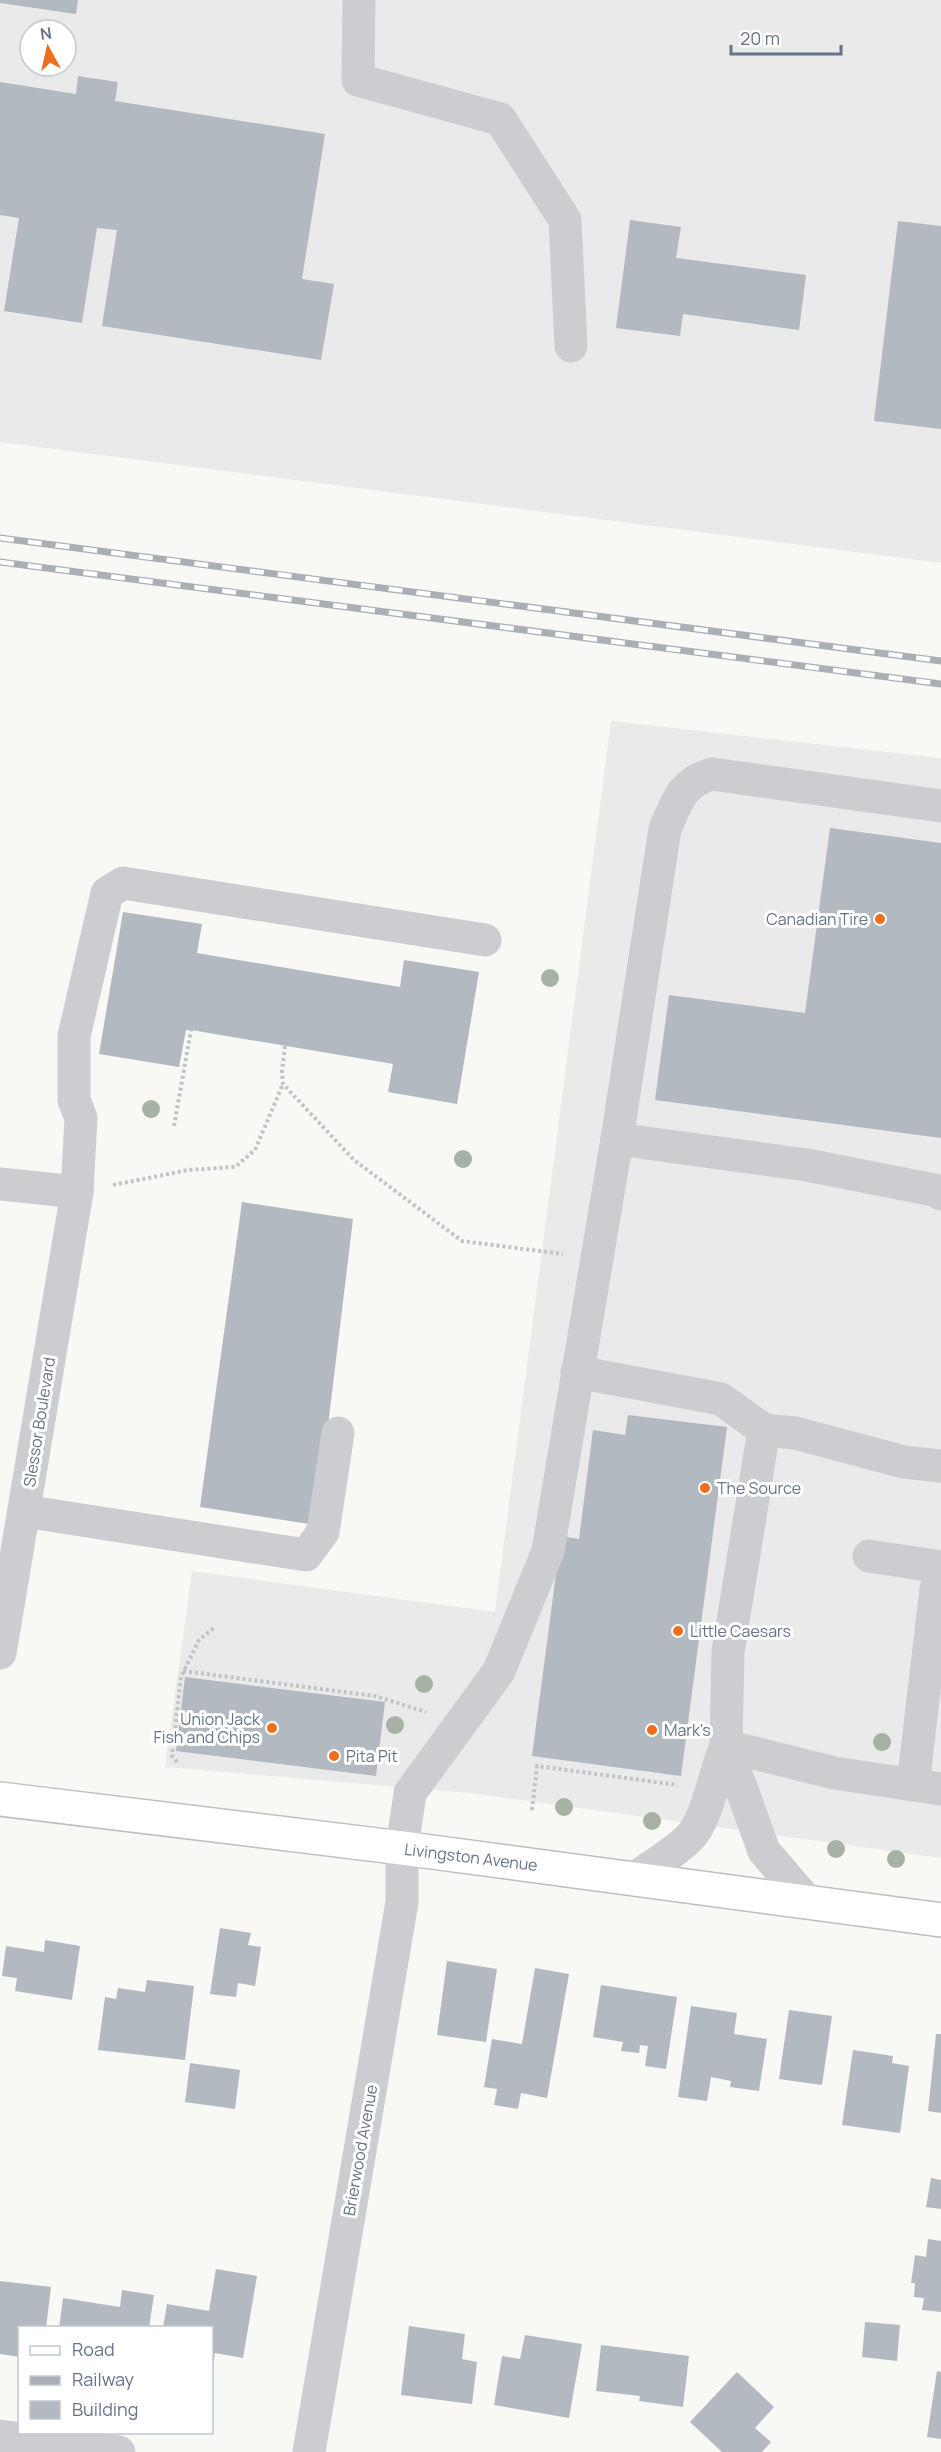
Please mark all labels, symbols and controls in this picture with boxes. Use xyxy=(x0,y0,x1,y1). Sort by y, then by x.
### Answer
north arrow xyxy=(18,18,78,78)
scale bar xyxy=(731,18,840,56)
text: N xyxy=(39,21,53,45)
text: 20 m xyxy=(740,26,780,50)
place label: Canadian Tire xyxy=(766,908,868,930)
marker: Canadian Tire xyxy=(873,912,887,926)
street label: Slessor Boulevard xyxy=(18,1355,60,1489)
place label: The Source xyxy=(717,1477,801,1499)
marker: The Source xyxy=(698,1481,712,1495)
place label: Little Caesars xyxy=(690,1620,791,1642)
marker: Little Caesars xyxy=(671,1624,685,1638)
place label: Union Jack Fish and Chips xyxy=(154,1708,261,1748)
place label: Mark's xyxy=(664,1719,711,1741)
marker: Union Jack Fish and Chips xyxy=(265,1721,279,1735)
marker: Mark's xyxy=(645,1723,659,1737)
place label: Pita Pit xyxy=(346,1745,398,1767)
marker: Pita Pit xyxy=(327,1749,341,1763)
street label: Livingston Avenue xyxy=(403,1838,539,1876)
street label: Brierwood Avenue xyxy=(338,2083,382,2217)
legend xyxy=(18,2326,213,2434)
text: Road xyxy=(72,2337,115,2361)
text: Railway xyxy=(72,2367,134,2391)
text: Building xyxy=(72,2397,138,2421)

